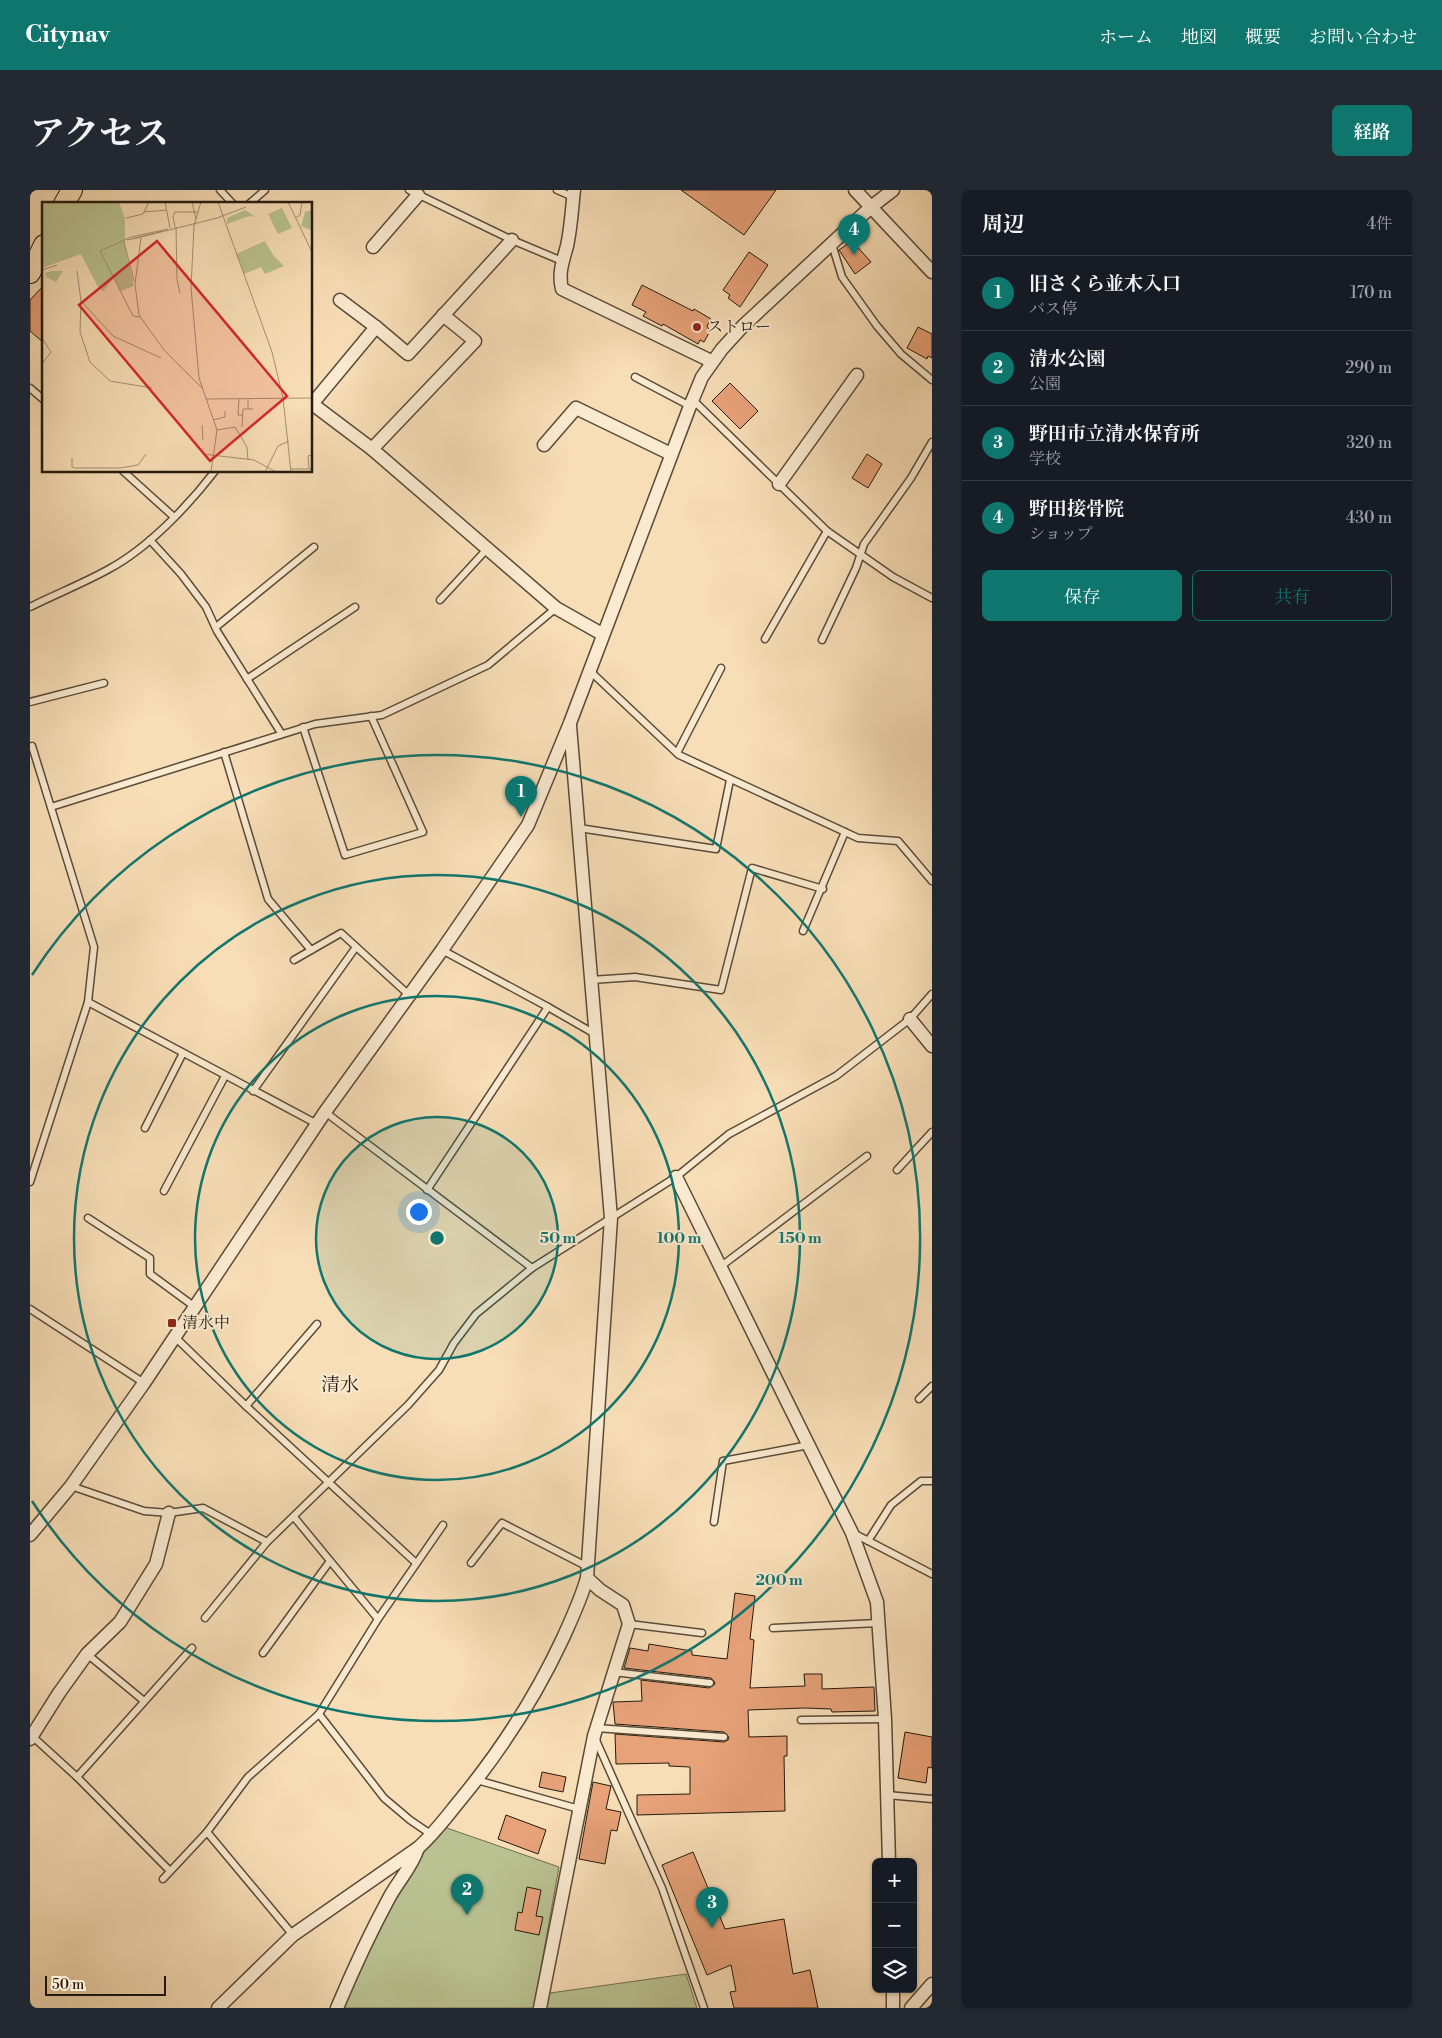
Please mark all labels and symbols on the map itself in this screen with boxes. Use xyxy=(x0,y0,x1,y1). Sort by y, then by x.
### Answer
inset map xyxy=(42,202,312,472)
pin: 4 xyxy=(838,214,870,255)
place label: ストロー xyxy=(707,317,771,337)
marker: ストロー xyxy=(691,321,703,333)
pin: 1 xyxy=(505,776,537,817)
your location xyxy=(406,1199,432,1225)
centre of rings xyxy=(428,1229,446,1247)
text: 50 m xyxy=(540,1229,576,1248)
text: 100 m xyxy=(657,1229,702,1248)
text: 150 m xyxy=(778,1229,822,1248)
place label: 清水中 xyxy=(182,1313,230,1333)
marker: 清水中 xyxy=(166,1317,178,1329)
district label: 清水 xyxy=(321,1373,359,1397)
text: 200 m xyxy=(755,1571,803,1590)
pin: 2 xyxy=(451,1874,483,1915)
pin: 3 xyxy=(696,1887,728,1928)
scale bar xyxy=(45,1973,166,1996)

